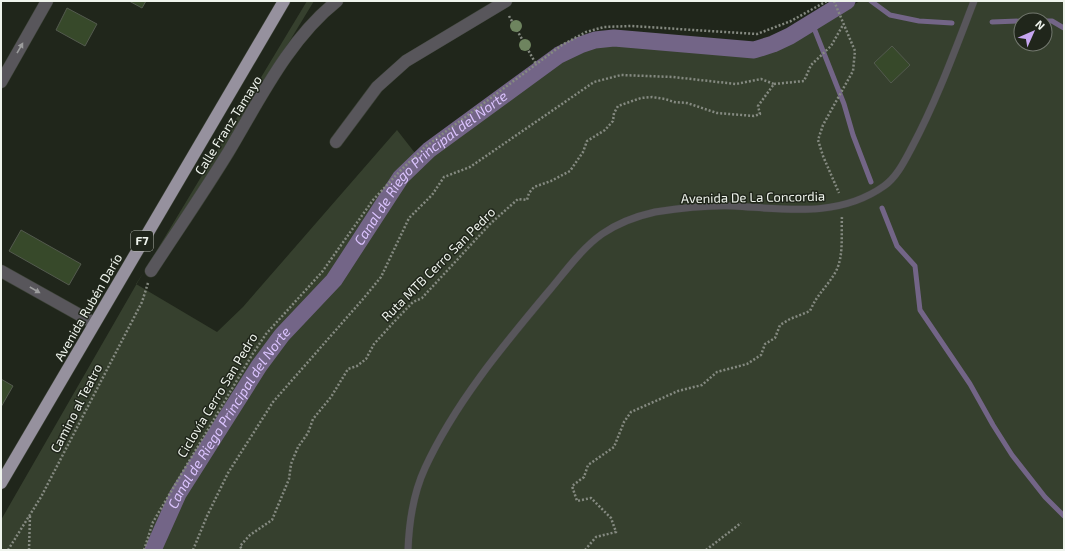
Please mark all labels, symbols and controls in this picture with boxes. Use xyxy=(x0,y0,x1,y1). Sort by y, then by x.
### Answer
north arrow xyxy=(1013,12,1053,52)
text: N xyxy=(1033,17,1048,32)
one-way arrow xyxy=(17,42,24,54)
street label: Calle Franz Tamayo xyxy=(191,72,265,178)
water label: Canal de Riego Principal del Norte xyxy=(350,86,511,248)
street label: Avenida De La Concordia xyxy=(681,188,825,206)
street label: Ruta MTB Cerro San Pedro xyxy=(378,204,498,324)
road number: F7 xyxy=(131,231,153,251)
street label: Avenida Rubén Darío xyxy=(51,250,125,364)
one-way arrow xyxy=(29,287,41,294)
water label: Canal de Riego Principal del Norte xyxy=(164,322,294,511)
street label: Ciclovía Cerro San Pedro xyxy=(173,330,261,460)
street label: Camino al Teatro xyxy=(47,361,105,455)

